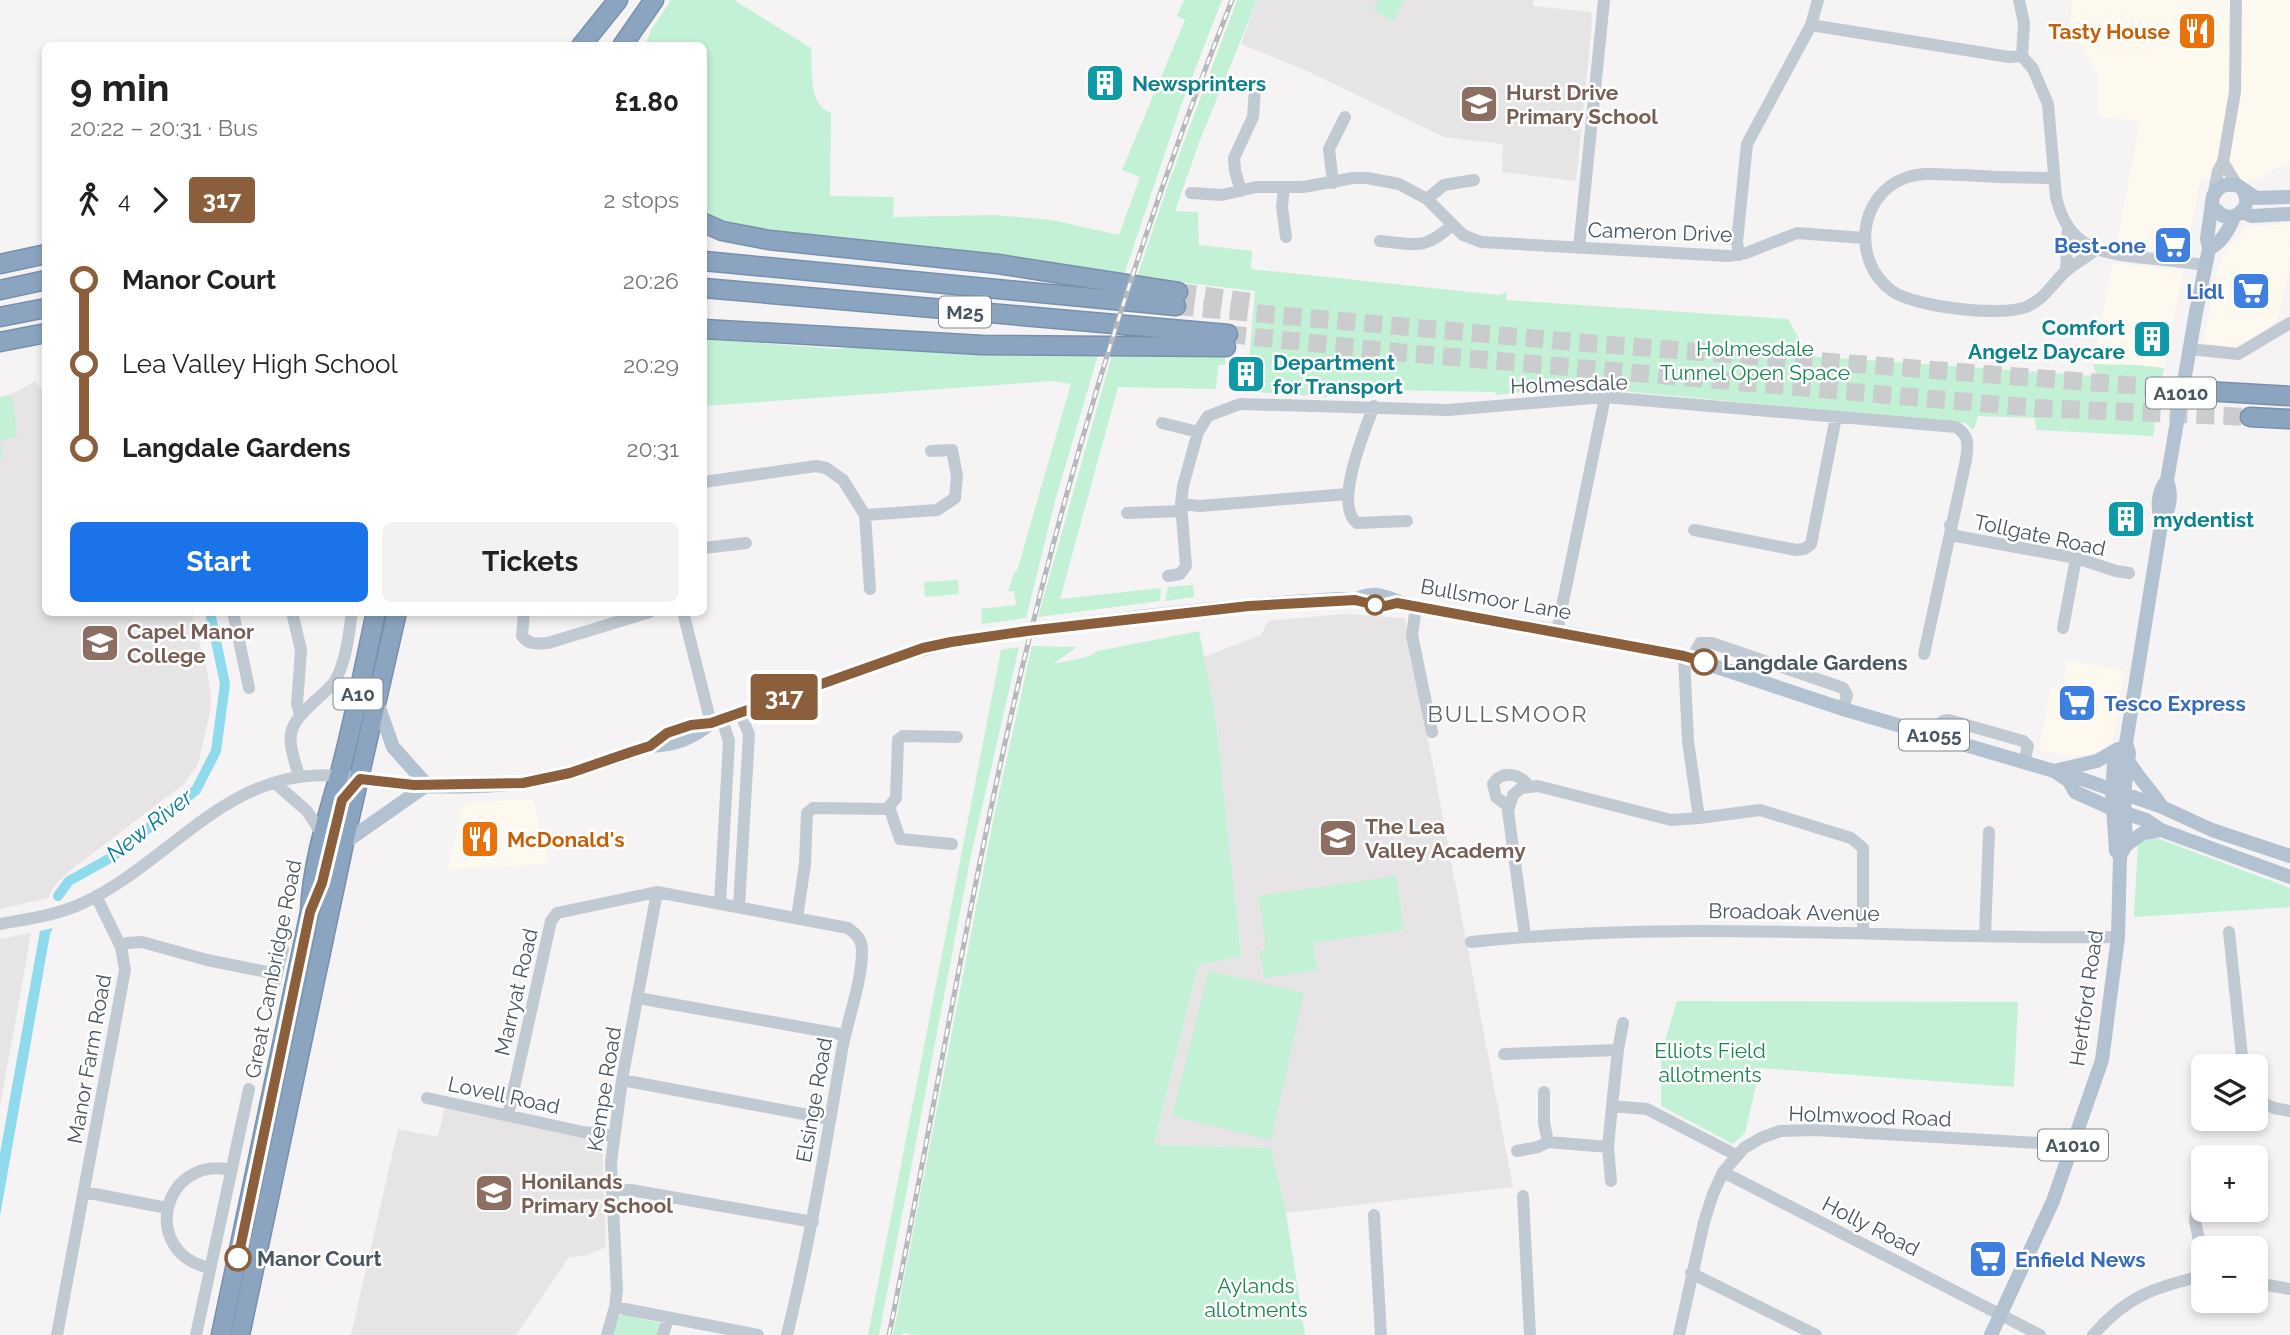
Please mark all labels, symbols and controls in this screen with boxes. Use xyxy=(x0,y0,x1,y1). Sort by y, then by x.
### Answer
restaurant icon: Tasty House xyxy=(2176,10,2218,52)
place label: Tasty House xyxy=(2048,19,2170,44)
building icon: Newsprinters xyxy=(1084,62,1126,104)
text: 9 min xyxy=(70,65,170,110)
place label: Newsprinters xyxy=(1132,71,1266,96)
place label: Hurst Drive Primary School xyxy=(1506,80,1658,129)
school or university icon: Hurst Drive Primary School xyxy=(1458,83,1500,125)
text: £1.80 xyxy=(614,87,679,117)
text: 20:22 – 20:31 · Bus xyxy=(70,114,258,141)
icon: walk xyxy=(70,181,108,219)
icon: forward xyxy=(141,181,179,219)
text: 317 xyxy=(203,185,241,214)
text: 4 xyxy=(118,186,131,213)
text: 2 stops xyxy=(604,186,679,213)
street label: Cameron Drive xyxy=(1587,217,1733,247)
supermarket icon: Best-one xyxy=(2152,224,2194,266)
place label: Best-one xyxy=(2054,233,2146,258)
text: Manor Court xyxy=(122,265,276,295)
text: 20:26 xyxy=(623,267,679,294)
supermarket icon: Lidl xyxy=(2230,270,2272,312)
place label: Lidl xyxy=(2186,279,2224,304)
road number: M25 xyxy=(939,296,991,328)
place label: Comfort Angelz Daycare xyxy=(1968,315,2125,364)
building icon: Comfort Angelz Daycare xyxy=(2131,318,2173,360)
park label: Holmesdale Tunnel Open Space xyxy=(1660,336,1850,385)
text: Lea Valley High School xyxy=(122,349,398,379)
place label: Department for Transport xyxy=(1273,350,1403,399)
text: 20:29 xyxy=(623,351,679,378)
building icon: Department for Transport xyxy=(1225,353,1267,395)
street label: Holmesdale xyxy=(1510,369,1628,399)
road number: A1010 xyxy=(2146,378,2216,408)
text: Langdale Gardens xyxy=(122,433,351,463)
text: 20:31 xyxy=(626,435,679,462)
building icon: mydentist xyxy=(2105,498,2147,540)
place label: mydentist xyxy=(2153,507,2254,532)
street label: Tollgate Road xyxy=(1972,509,2108,561)
button: Start xyxy=(70,522,368,602)
button: Tickets xyxy=(382,522,679,602)
street label: Bullsmoor Lane xyxy=(1419,573,1573,625)
unlabelled marker xyxy=(1365,595,1385,615)
place label: Capel Manor College xyxy=(127,619,254,668)
school or university icon: Capel Manor College xyxy=(79,622,121,664)
marker: Langdale Gardens xyxy=(1691,649,1717,675)
place label: Langdale Gardens xyxy=(1723,650,1908,675)
line badge: 317 xyxy=(744,674,824,720)
road number: A10 xyxy=(334,678,382,709)
text: 317 xyxy=(765,682,803,711)
supermarket icon: Tesco Express xyxy=(2056,682,2098,724)
place label: Tesco Express xyxy=(2104,691,2246,716)
district label: BULLSMOOR xyxy=(1427,700,1589,727)
road number: A1055 xyxy=(1899,720,1969,750)
water label: New River xyxy=(100,782,198,867)
place label: The Lea Valley Academy xyxy=(1365,814,1526,863)
school or university icon: The Lea Valley Academy xyxy=(1317,817,1359,859)
restaurant icon: McDonald's xyxy=(459,818,501,860)
place label: McDonald's xyxy=(507,827,625,852)
street label: Great Cambridge Road xyxy=(240,858,306,1080)
street label: Broadoak Avenue xyxy=(1708,898,1880,926)
street label: Marryat Road xyxy=(489,926,543,1058)
street label: Hertford Road xyxy=(2064,928,2108,1068)
street label: Manor Farm Road xyxy=(62,972,116,1146)
street label: Kempe Road xyxy=(582,1025,626,1153)
street label: Elsinge Road xyxy=(791,1036,837,1164)
park label: Elliots Field allotments xyxy=(1654,1038,1766,1087)
map controls xyxy=(2191,1054,2268,1313)
button: layers xyxy=(2191,1054,2268,1131)
street label: Lovell Road xyxy=(446,1071,562,1119)
street label: Holmwood Road xyxy=(1788,1101,1952,1131)
road number: A1010 xyxy=(2038,1130,2108,1161)
button: + xyxy=(2191,1145,2268,1222)
place label: Honilands Primary School xyxy=(521,1169,673,1218)
school or university icon: Honilands Primary School xyxy=(473,1172,515,1214)
street label: Holly Road xyxy=(1818,1191,1924,1261)
button: − xyxy=(2191,1236,2268,1313)
supermarket icon: Enfield News xyxy=(1967,1238,2009,1280)
marker: Manor Court xyxy=(225,1245,251,1271)
place label: Manor Court xyxy=(257,1246,381,1271)
place label: Enfield News xyxy=(2015,1247,2146,1272)
park label: Aylands allotments xyxy=(1204,1273,1308,1322)

